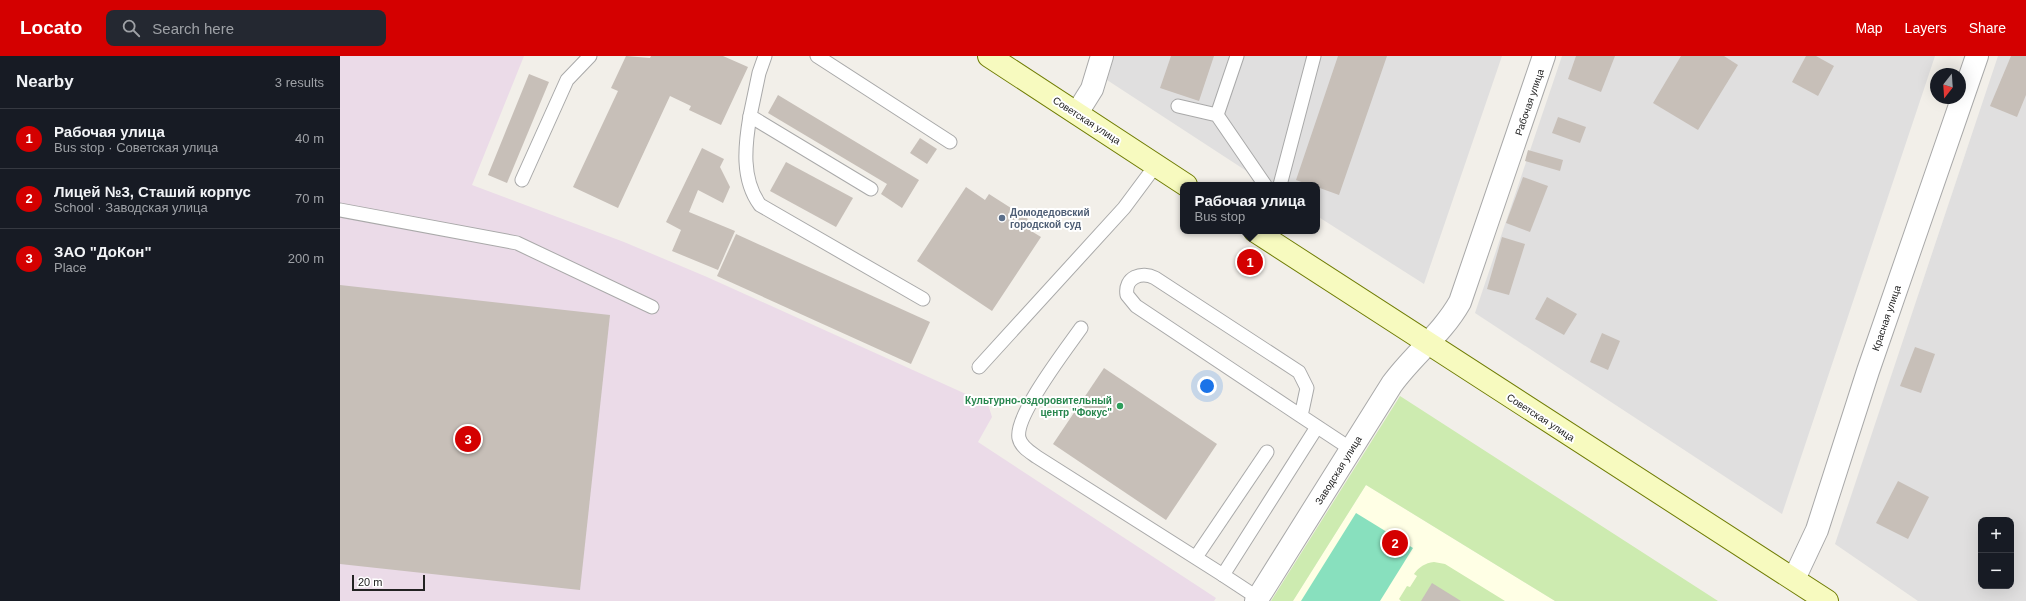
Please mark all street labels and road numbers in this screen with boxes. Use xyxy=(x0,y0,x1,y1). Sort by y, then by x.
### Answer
street label: Рабочая улица xyxy=(1513,67,1546,137)
street label: Советская улица xyxy=(1051,94,1123,147)
street label: Красная улица xyxy=(1870,283,1903,352)
street label: Советская улица xyxy=(1505,391,1577,444)
street label: Заводская улица xyxy=(1313,434,1364,507)

